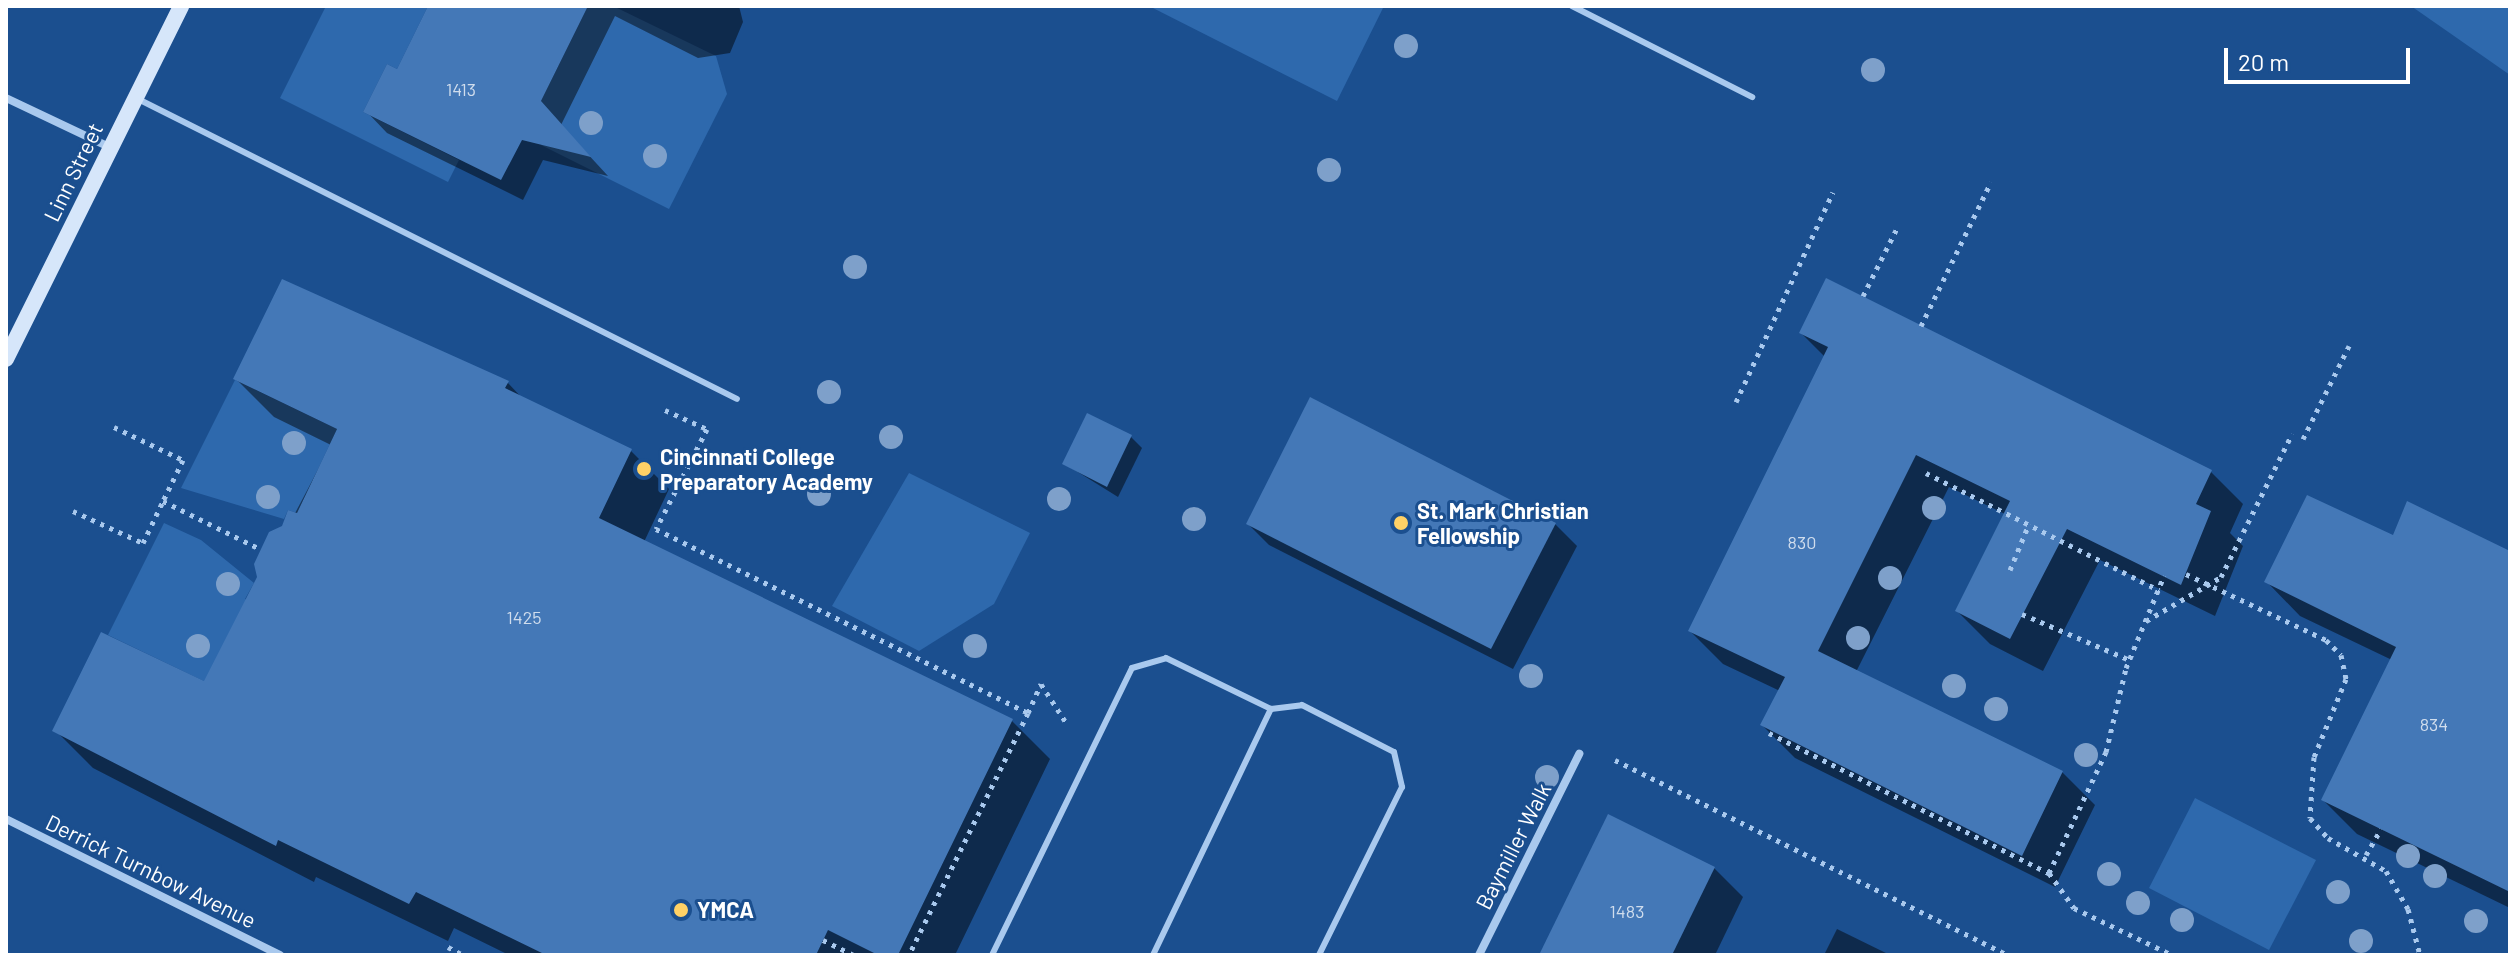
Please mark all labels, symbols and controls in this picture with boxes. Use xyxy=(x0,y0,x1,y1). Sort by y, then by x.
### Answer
scale bar xyxy=(2228,32,2414,82)
text: 20 m xyxy=(2238,47,2289,76)
house number: 1413 xyxy=(446,78,476,100)
street label: Linn Street xyxy=(38,118,108,226)
place label: Cincinnati College Preparatory Academy xyxy=(660,443,873,494)
marker: Cincinnati College Preparatory Academy xyxy=(635,460,653,478)
place label: St. Mark Christian Fellowship xyxy=(1417,497,1589,548)
marker: St. Mark Christian Fellowship xyxy=(1392,514,1410,532)
house number: 830 xyxy=(1788,531,1816,553)
house number: 1425 xyxy=(506,606,542,628)
house number: 834 xyxy=(2420,713,2448,735)
street label: Baymiller Walk xyxy=(1470,778,1556,914)
street label: Derrick Turnbow Avenue xyxy=(42,809,260,933)
place label: YMCA xyxy=(697,897,754,923)
house number: 1483 xyxy=(1610,900,1644,922)
marker: YMCA xyxy=(672,901,690,919)

